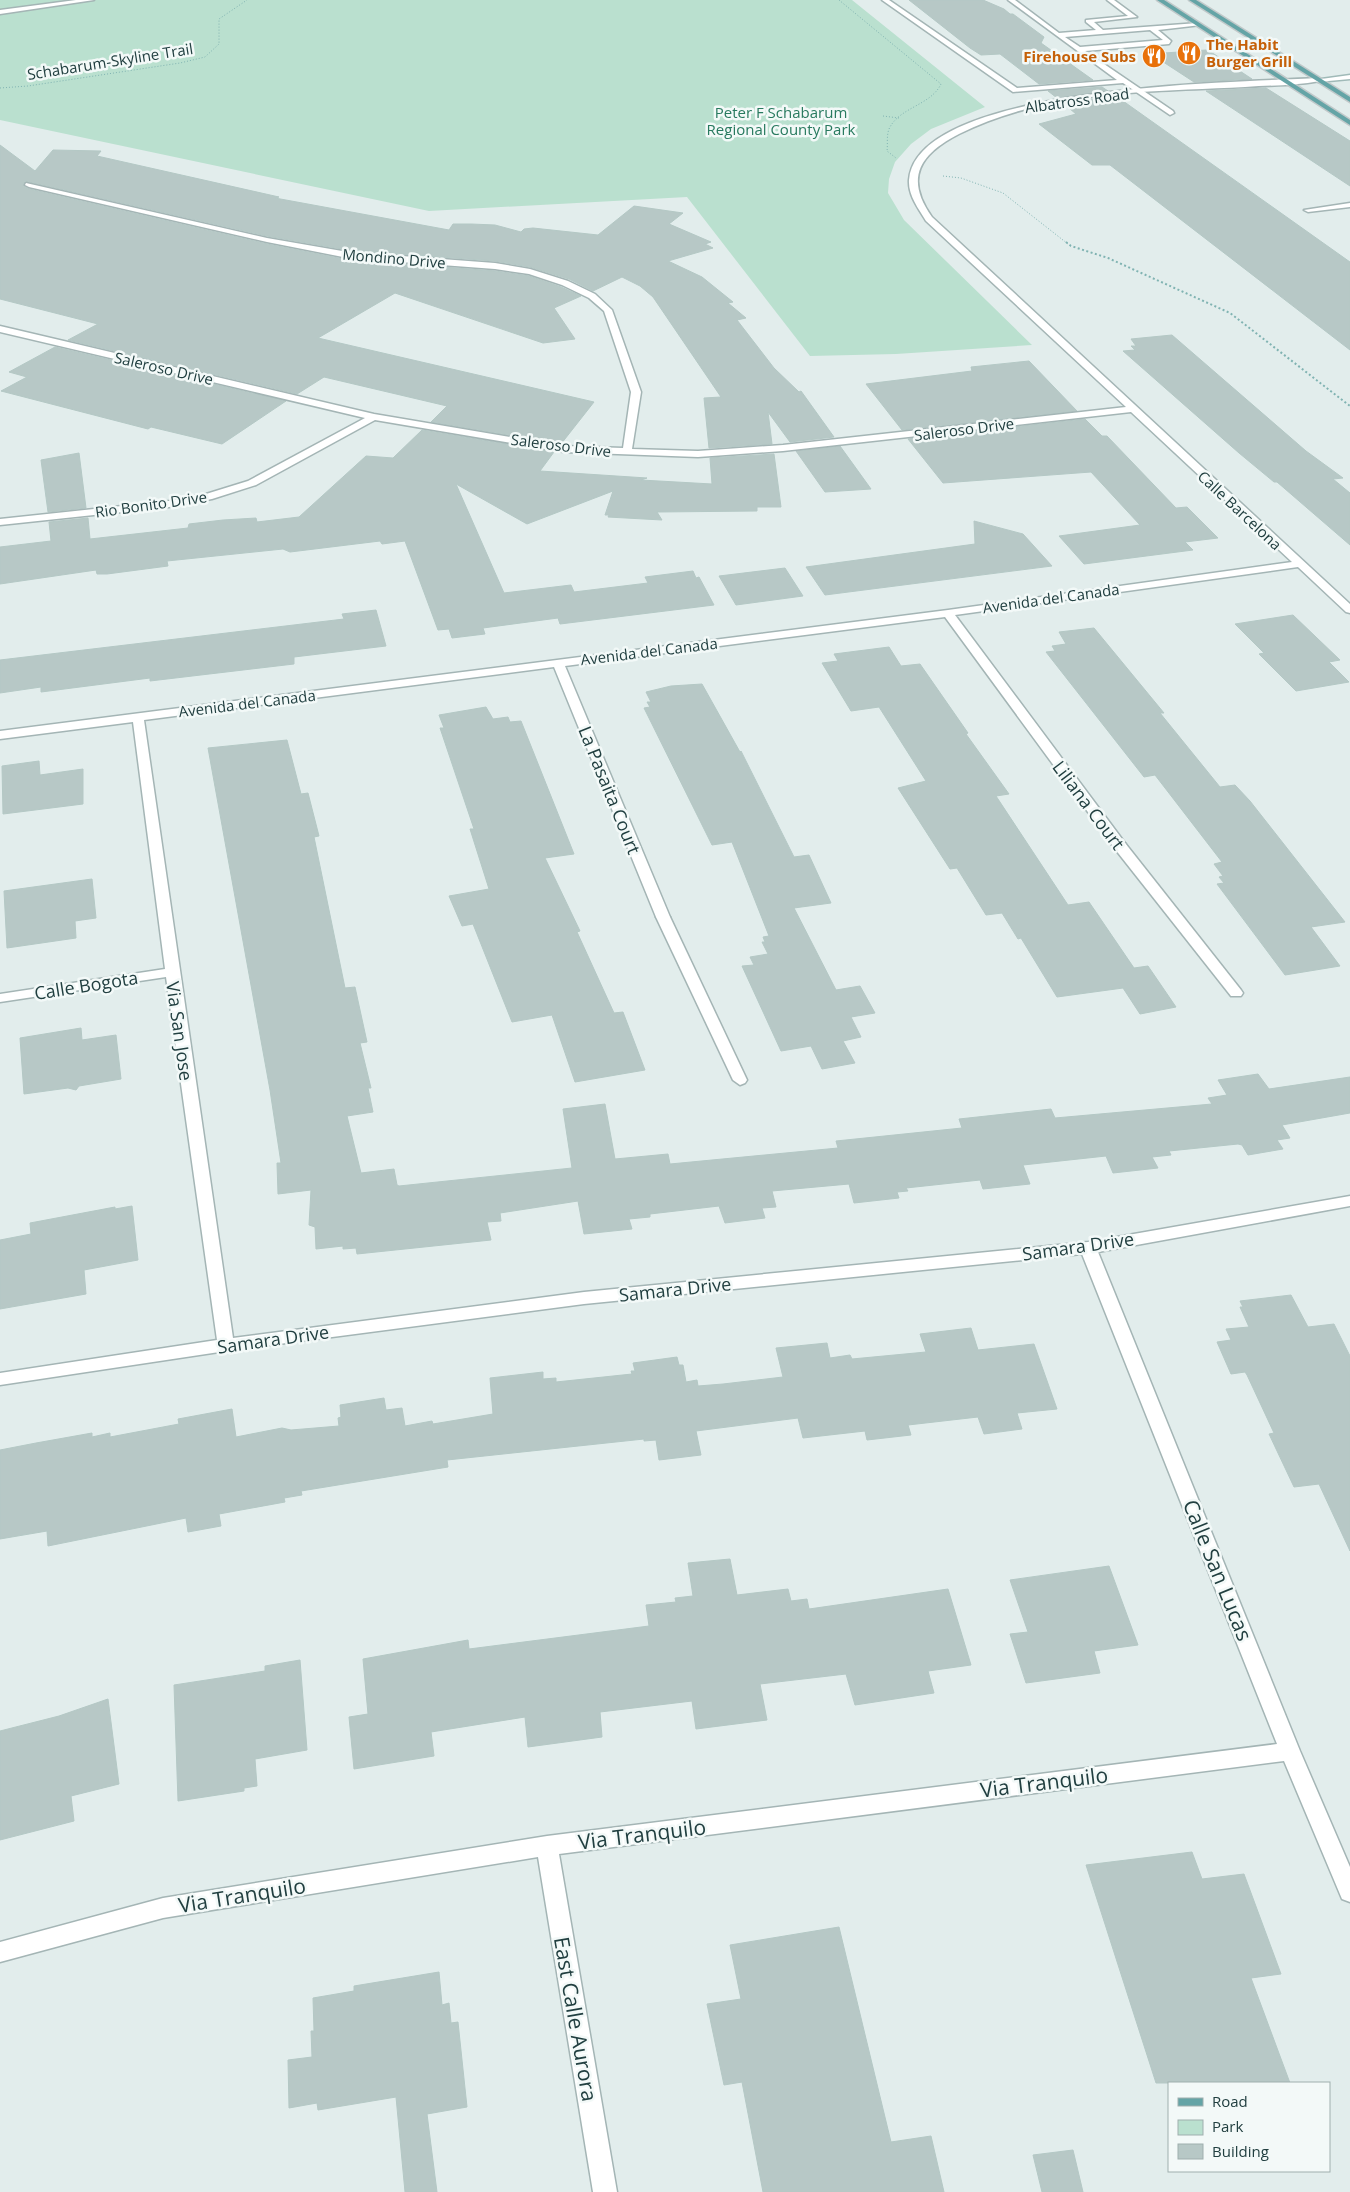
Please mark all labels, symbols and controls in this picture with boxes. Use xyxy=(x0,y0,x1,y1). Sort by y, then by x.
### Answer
place label: The Habit Burger Grill xyxy=(1206,34,1292,71)
street label: Schabarum-Skyline Trail xyxy=(26,38,194,84)
restaurant icon: The Habit Burger Grill xyxy=(1176,40,1202,66)
restaurant icon: Firehouse Subs xyxy=(1141,43,1167,69)
place label: Firehouse Subs xyxy=(1023,46,1136,66)
street label: Albatross Road xyxy=(1023,83,1131,117)
park label: Peter F Schabarum Regional County Park xyxy=(707,102,856,139)
street label: Mondino Drive xyxy=(342,244,446,272)
street label: Saleroso Drive xyxy=(113,347,215,389)
street label: Saleroso Drive xyxy=(913,413,1015,445)
street label: Saleroso Drive xyxy=(510,429,612,461)
street label: Calle Barcelona xyxy=(1194,466,1286,554)
street label: Rio Bonito Drive xyxy=(94,486,208,522)
street label: Avenida del Canada xyxy=(981,578,1121,618)
street label: Avenida del Canada xyxy=(579,633,719,669)
street label: Avenida del Canada xyxy=(177,685,317,721)
street label: La Pasaita Court xyxy=(573,722,647,858)
street label: Liliana Court xyxy=(1048,756,1130,854)
street label: Calle Bogota xyxy=(32,965,140,1005)
street label: Via San Jose xyxy=(161,980,199,1082)
street label: Samara Drive xyxy=(1021,1226,1135,1266)
street label: Samara Drive xyxy=(618,1271,732,1307)
street label: Samara Drive xyxy=(216,1319,330,1359)
street label: Calle San Lucas xyxy=(1177,1495,1259,1645)
street label: Via Tranquilo xyxy=(978,1760,1110,1804)
street label: Via Tranquilo xyxy=(576,1812,708,1856)
street label: Via Tranquilo xyxy=(176,1871,308,1919)
street label: East Calle Aurora xyxy=(548,1934,604,2104)
legend xyxy=(1168,2082,1330,2172)
text: Road xyxy=(1212,2091,1248,2111)
text: Park xyxy=(1212,2116,1243,2136)
text: Building xyxy=(1212,2141,1269,2161)

